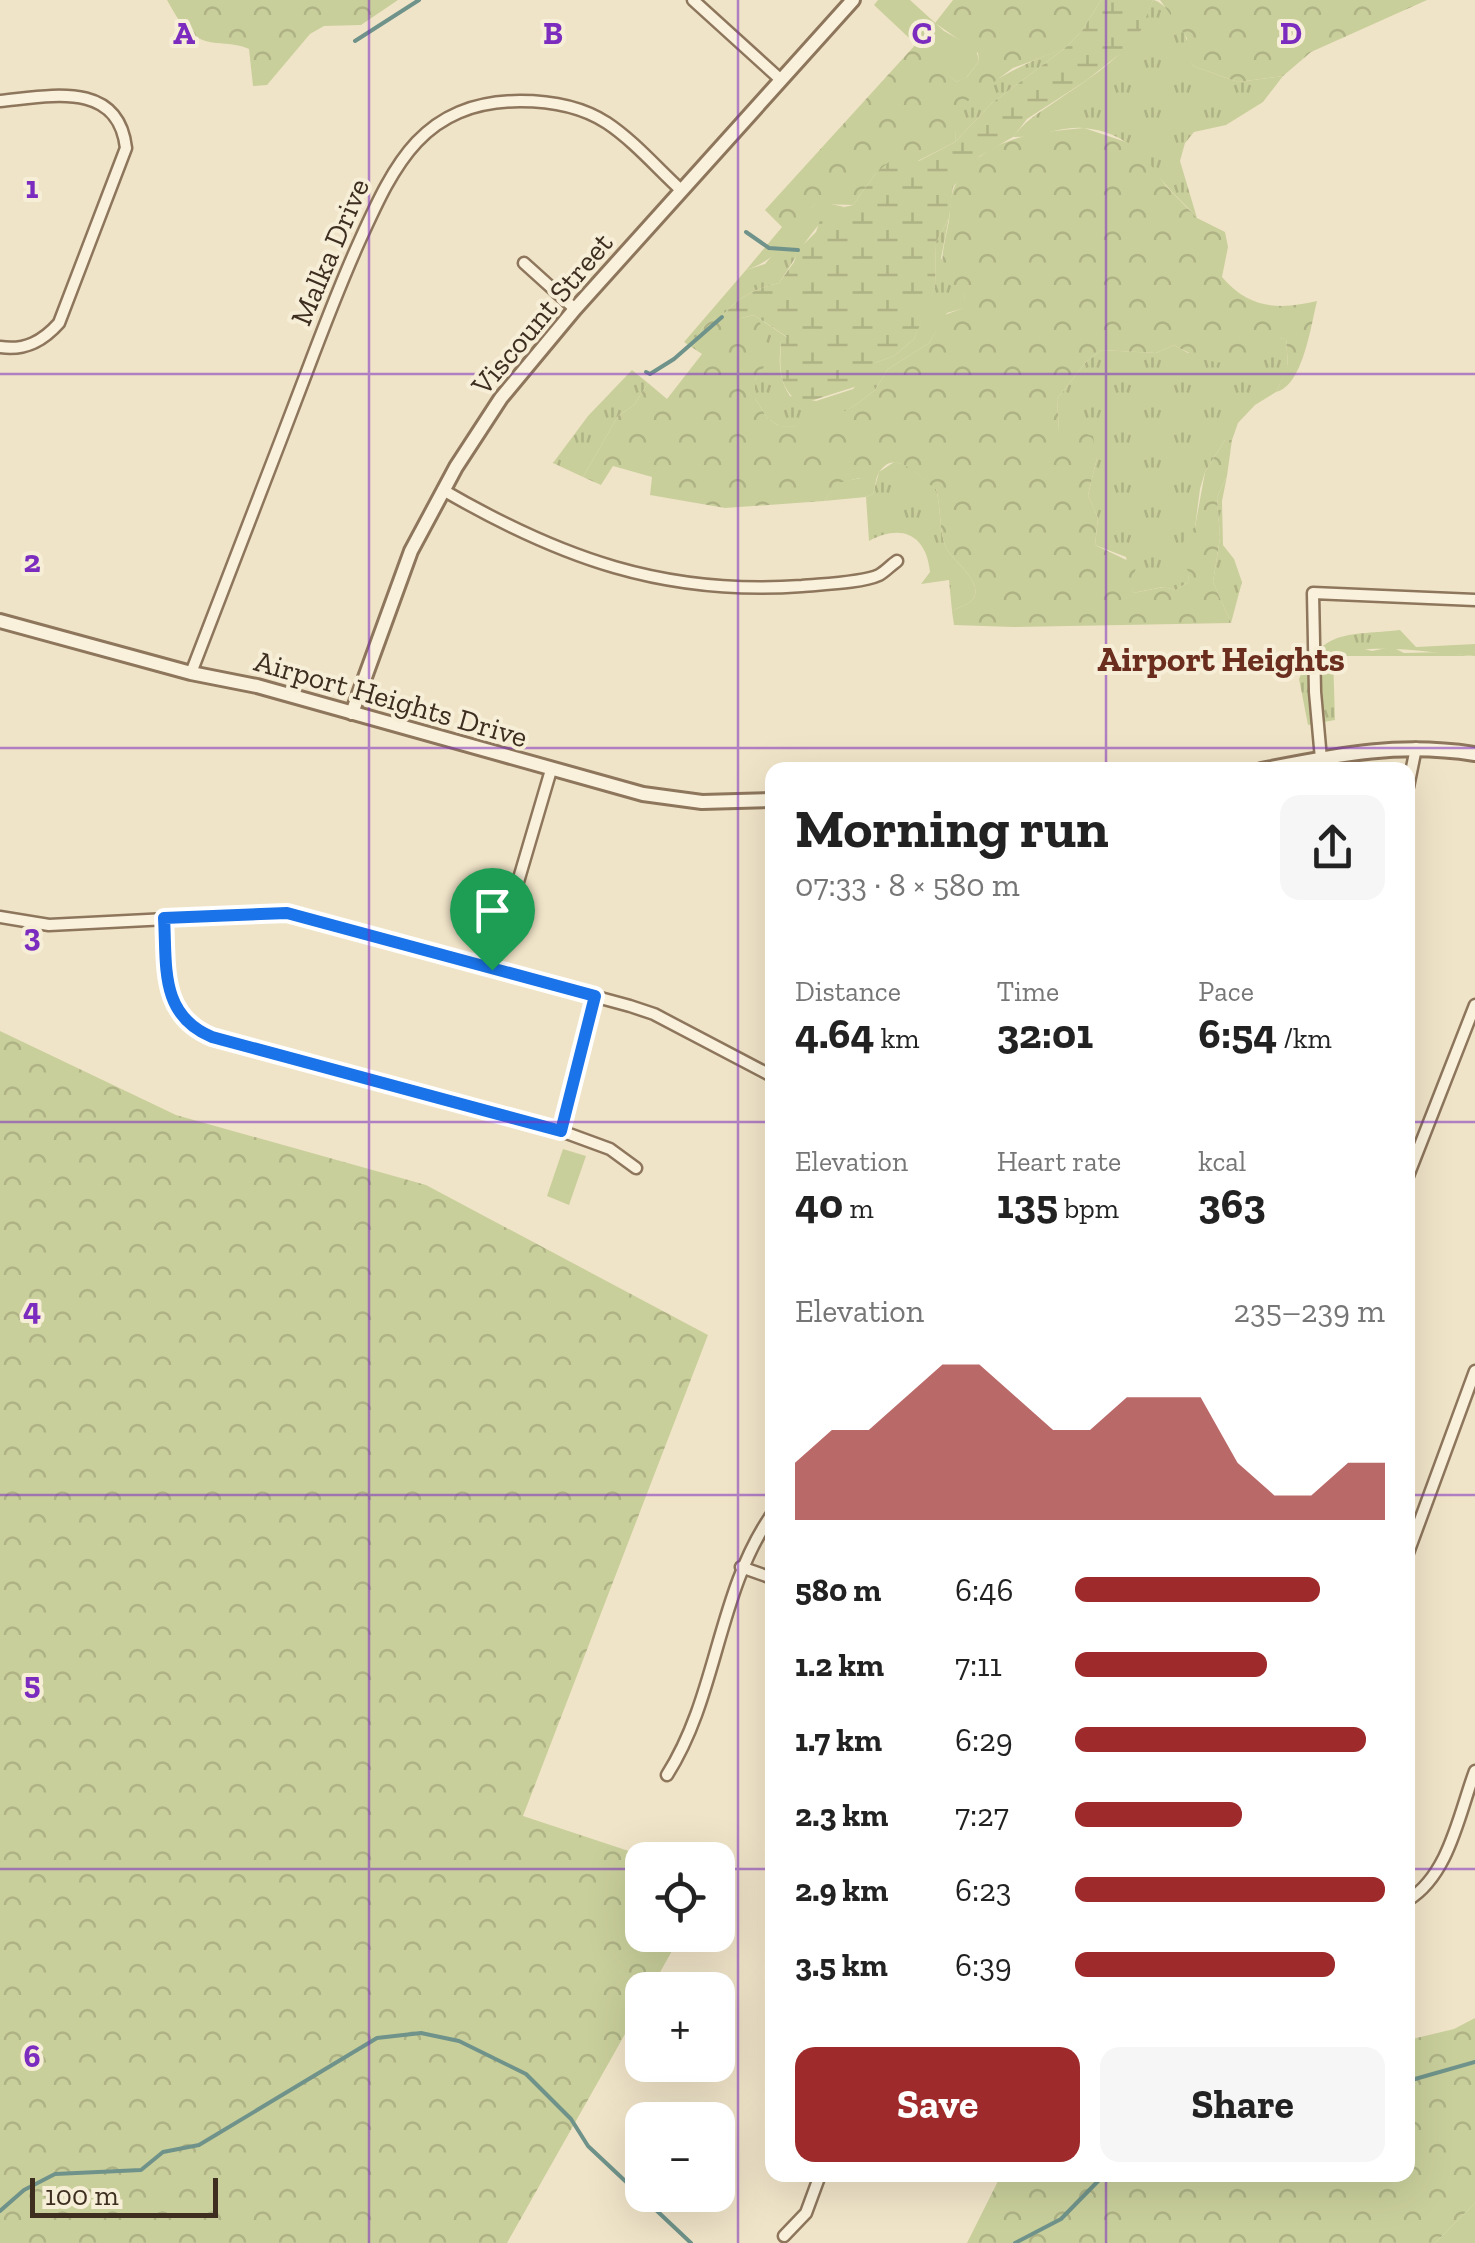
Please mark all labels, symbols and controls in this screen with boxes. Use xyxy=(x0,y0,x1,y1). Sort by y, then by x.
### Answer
text: A xyxy=(173,14,195,52)
text: B xyxy=(543,14,563,52)
text: C xyxy=(912,14,932,52)
text: D xyxy=(1280,14,1302,52)
text: 1 xyxy=(26,168,39,206)
street label: Malka Drive xyxy=(283,173,377,331)
street label: Viscount Street xyxy=(463,226,620,403)
text: 2 xyxy=(23,542,41,580)
district label: Airport Heights xyxy=(1097,638,1345,680)
street label: Airport Heights Drive xyxy=(250,643,532,755)
text: Morning run xyxy=(795,795,1109,861)
button: share xyxy=(1280,795,1385,900)
text: 07:33 · 8 × 580 m xyxy=(795,866,1020,904)
pin xyxy=(450,868,535,971)
icon: arrive xyxy=(465,883,520,938)
text: 3 xyxy=(23,916,41,954)
text: Distance xyxy=(795,975,901,1008)
text: Time xyxy=(997,975,1059,1008)
text: Pace xyxy=(1198,975,1254,1008)
text: 4.64 xyxy=(795,1008,874,1059)
text: 32:01 xyxy=(997,1008,1093,1059)
text: 6:54 xyxy=(1198,1008,1277,1059)
text: km xyxy=(874,1022,919,1055)
text: /km xyxy=(1277,1022,1332,1055)
text: Elevation xyxy=(795,1145,908,1178)
text: Heart rate xyxy=(997,1145,1121,1178)
text: kcal xyxy=(1198,1145,1246,1178)
text: 40 xyxy=(795,1178,843,1229)
text: 135 xyxy=(997,1178,1058,1229)
text: 363 xyxy=(1198,1178,1266,1229)
text: m xyxy=(843,1192,874,1225)
text: bpm xyxy=(1058,1192,1119,1225)
text: 4 xyxy=(23,1290,41,1328)
text: Elevation xyxy=(795,1292,924,1330)
text: 235–239 m xyxy=(1233,1292,1385,1330)
text: 580 m xyxy=(795,1571,881,1609)
text: 6:46 xyxy=(955,1571,1013,1609)
text: 1.2 km xyxy=(795,1646,884,1684)
text: 7:11 xyxy=(955,1646,1002,1684)
text: 5 xyxy=(24,1664,40,1702)
text: 1.7 km xyxy=(795,1721,882,1759)
text: 6:29 xyxy=(955,1721,1013,1759)
text: 2.3 km xyxy=(795,1796,888,1834)
text: 7:27 xyxy=(955,1796,1009,1834)
map controls xyxy=(625,1842,735,2212)
button: locate xyxy=(625,1842,735,1952)
text: 2.9 km xyxy=(795,1871,888,1909)
text: 6:23 xyxy=(955,1871,1011,1909)
text: 3.5 km xyxy=(795,1946,888,1984)
text: 6:39 xyxy=(955,1946,1012,1984)
button: + xyxy=(625,1972,735,2082)
text: 6 xyxy=(23,2037,41,2075)
button: Save xyxy=(795,2047,1080,2162)
button: Share xyxy=(1100,2047,1385,2162)
button: − xyxy=(625,2102,735,2212)
scale bar xyxy=(30,2173,218,2218)
text: 100 m xyxy=(45,2179,119,2212)

